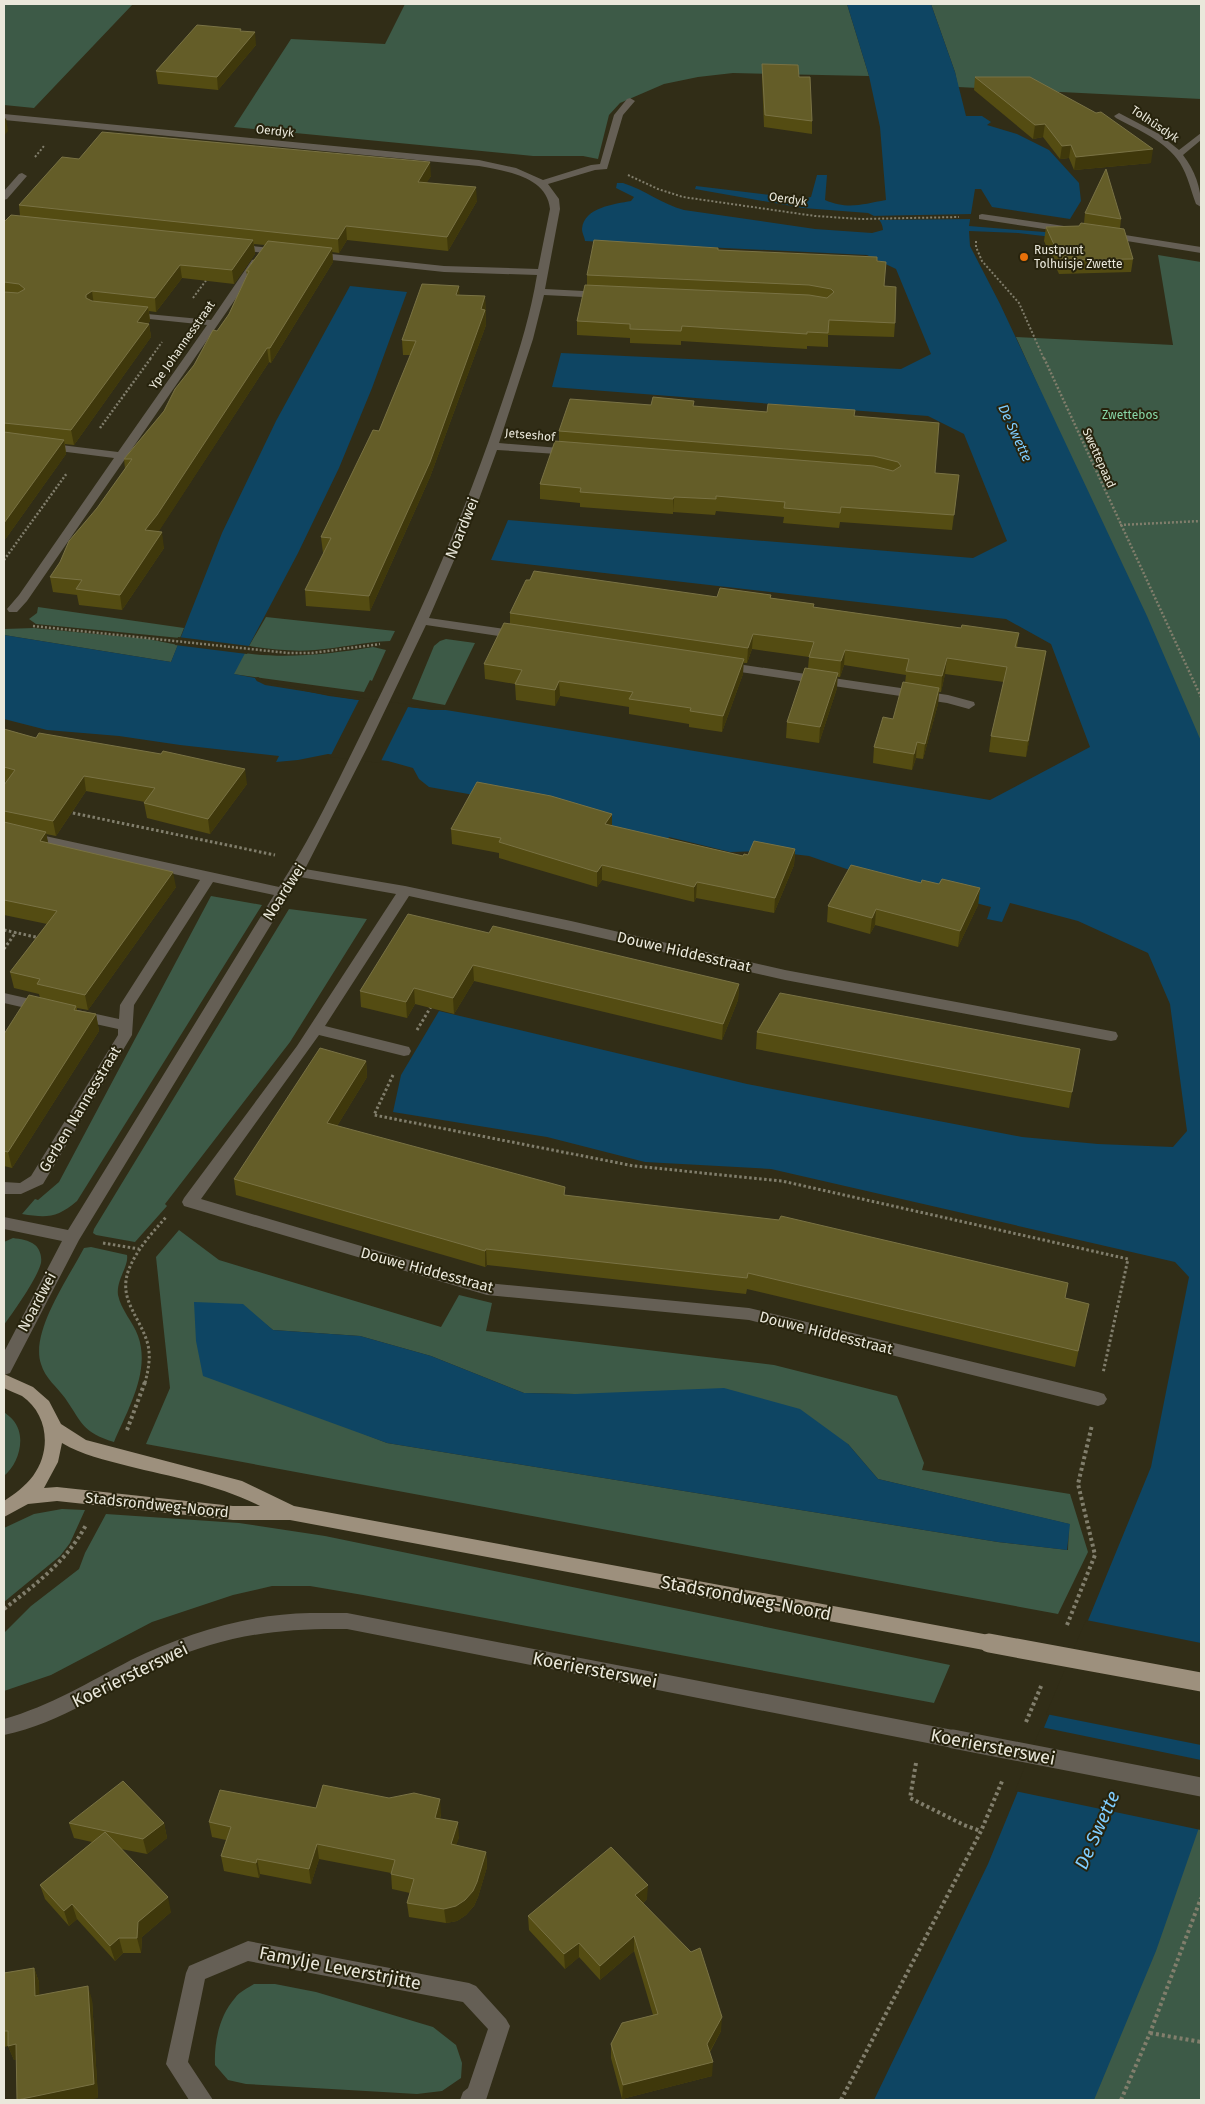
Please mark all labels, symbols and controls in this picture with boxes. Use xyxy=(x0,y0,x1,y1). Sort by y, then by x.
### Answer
street label: Tolhûsdyk xyxy=(1128,103,1182,146)
street label: Oerdyk xyxy=(255,122,296,140)
street label: Oerdyk xyxy=(768,189,809,209)
place label: Rustpunt Tolhuisje Zwette xyxy=(1034,243,1122,271)
marker: Rustpunt Tolhuisje Zwette xyxy=(1018,251,1030,263)
street label: Ype Johannesstraat xyxy=(146,298,218,392)
water label: De Swette xyxy=(994,402,1036,464)
park label: Zwettebos xyxy=(1102,408,1158,422)
street label: Jetseshof xyxy=(504,426,557,444)
street label: Swettepaad xyxy=(1080,426,1118,490)
street label: Noardwei xyxy=(442,495,482,561)
street label: Noardwei xyxy=(259,860,309,924)
street label: Douwe Hiddesstraat xyxy=(615,928,753,976)
street label: Gerben Nannesstraat xyxy=(35,1042,125,1175)
street label: Douwe Hiddesstraat xyxy=(359,1244,496,1297)
street label: Noardwei xyxy=(14,1269,60,1335)
street label: Douwe Hiddesstraat xyxy=(757,1308,895,1358)
street label: Stadsrondweg-Noord xyxy=(84,1489,230,1521)
street label: Stadsrondweg-Noord xyxy=(659,1571,833,1625)
street label: Koeriersterswei xyxy=(68,1637,192,1713)
street label: Koeriersterswei xyxy=(531,1647,659,1693)
street label: Koeriersterswei xyxy=(929,1724,1057,1770)
water label: De Swette xyxy=(1070,1787,1125,1873)
street label: Famylje Leverstrjitte xyxy=(257,1942,423,1994)

